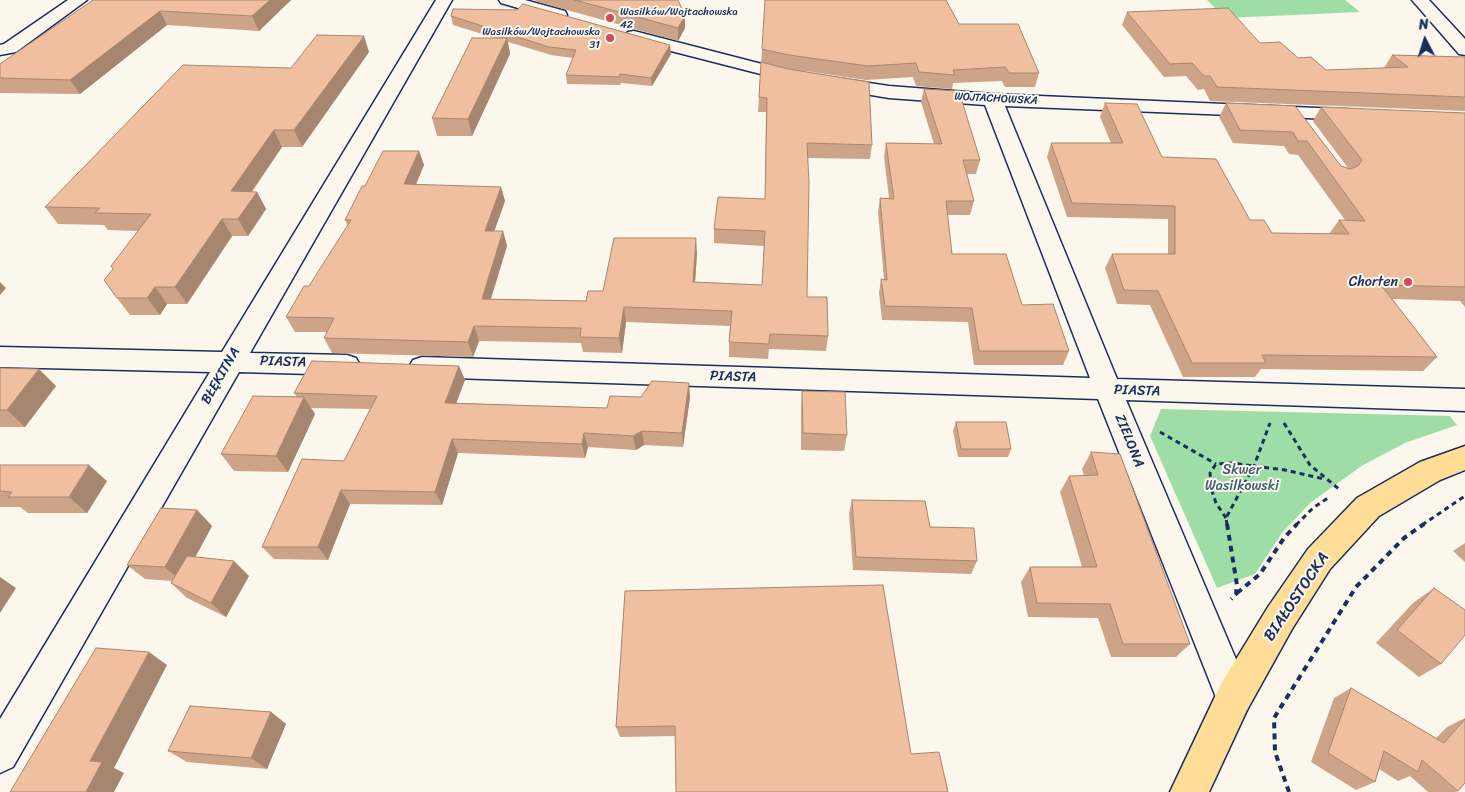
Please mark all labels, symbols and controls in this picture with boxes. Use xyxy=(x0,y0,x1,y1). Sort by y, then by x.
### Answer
place label: Wasilków/Wojtachowska 42 xyxy=(620,5,738,31)
marker: Wasilków/Wojtachowska 42 xyxy=(604,12,616,24)
text: N xyxy=(1418,12,1430,37)
north arrow xyxy=(1400,15,1450,65)
place label: Wasilków/Wojtachowska 31 xyxy=(482,25,600,51)
marker: Wasilków/Wojtachowska 31 xyxy=(604,32,616,44)
street label: WOJTACHOWSKA xyxy=(954,90,1038,108)
place label: Chorten xyxy=(1349,274,1398,290)
marker: Chorten xyxy=(1402,276,1414,288)
street label: BŁĘKITNA xyxy=(198,345,244,407)
street label: PIASTA xyxy=(260,353,306,371)
street label: PIASTA xyxy=(710,368,756,386)
street label: PIASTA xyxy=(1114,382,1160,400)
street label: ZIELONA xyxy=(1111,412,1147,470)
park label: Skwer Wasilkowski xyxy=(1205,462,1279,494)
street label: BIAŁOSTOCKA xyxy=(1260,549,1334,645)

